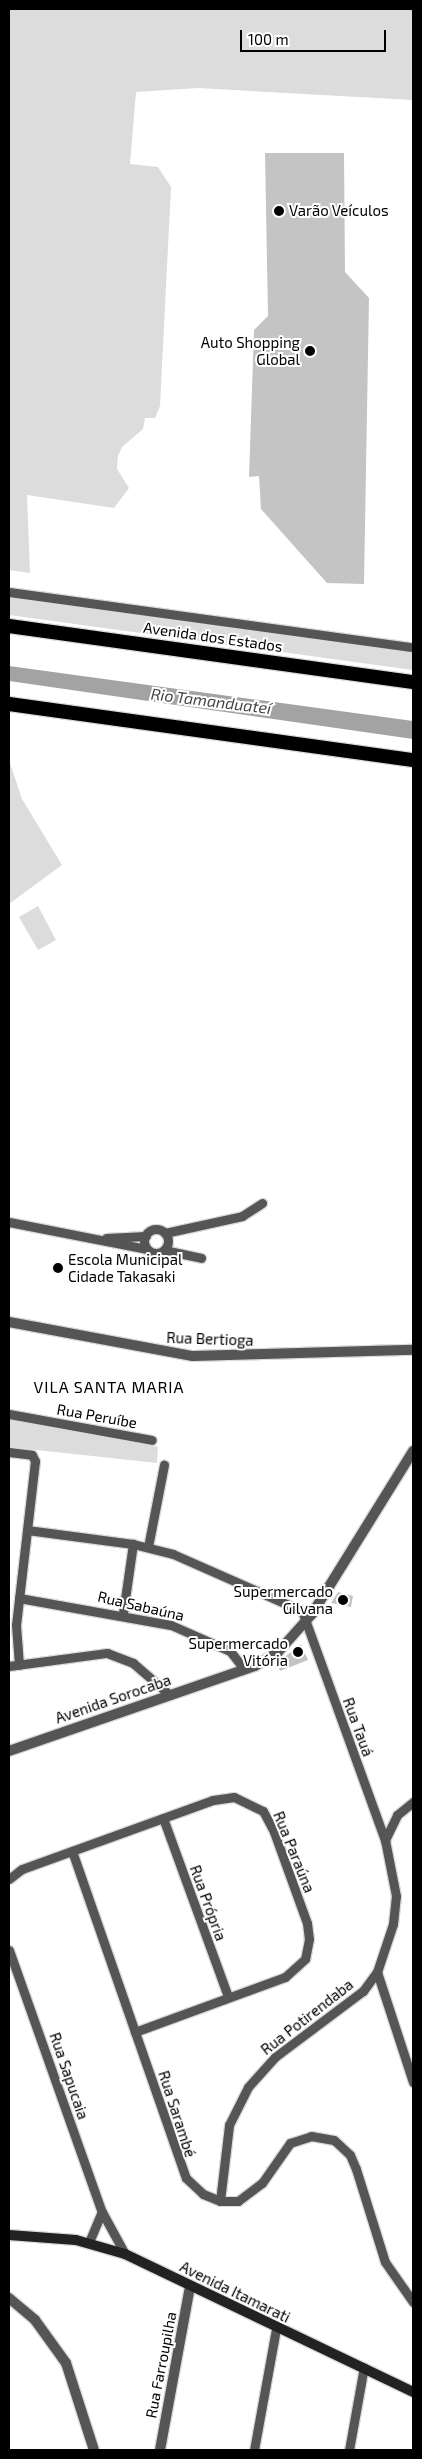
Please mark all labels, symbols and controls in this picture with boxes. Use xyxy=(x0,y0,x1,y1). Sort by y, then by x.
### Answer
scale bar xyxy=(242,20,388,52)
text: 100 m xyxy=(248,30,289,48)
place label: Varão Veículos xyxy=(289,202,389,220)
marker: Varão Veículos xyxy=(273,205,285,217)
place label: Auto Shopping Global xyxy=(201,333,300,368)
marker: Auto Shopping Global xyxy=(304,345,316,357)
street label: Avenida dos Estados xyxy=(142,618,284,656)
water label: Rio Tamanduateí xyxy=(150,684,272,718)
place label: Escola Municipal Cidade Takasaki xyxy=(68,1250,182,1285)
marker: Escola Municipal Cidade Takasaki xyxy=(52,1262,64,1274)
street label: Rua Bertioga xyxy=(166,1328,254,1350)
district label: VILA SANTA MARIA xyxy=(31,1377,187,1397)
street label: Rua Peruíbe xyxy=(55,1400,139,1432)
place label: Supermercado Gilvana xyxy=(234,1582,333,1617)
street label: Rua Sabaúna xyxy=(96,1587,186,1625)
marker: Supermercado Gilvana xyxy=(337,1594,349,1606)
place label: Supermercado Vitória xyxy=(189,1634,288,1669)
marker: Supermercado Vitória xyxy=(292,1646,304,1658)
street label: Avenida Sorocaba xyxy=(53,1671,173,1727)
street label: Rua Tauá xyxy=(339,1695,377,1759)
street label: Rua Paraúna xyxy=(270,1809,318,1895)
street label: Rua Própria xyxy=(186,1863,230,1943)
street label: Rua Potirendaba xyxy=(257,1975,357,2059)
street label: Rua Sapucaia xyxy=(46,2030,92,2122)
street label: Rua Sarambé xyxy=(155,2068,199,2160)
street label: Avenida Itamarati xyxy=(177,2258,293,2326)
street label: Rua Farroupilha xyxy=(142,2310,180,2420)

